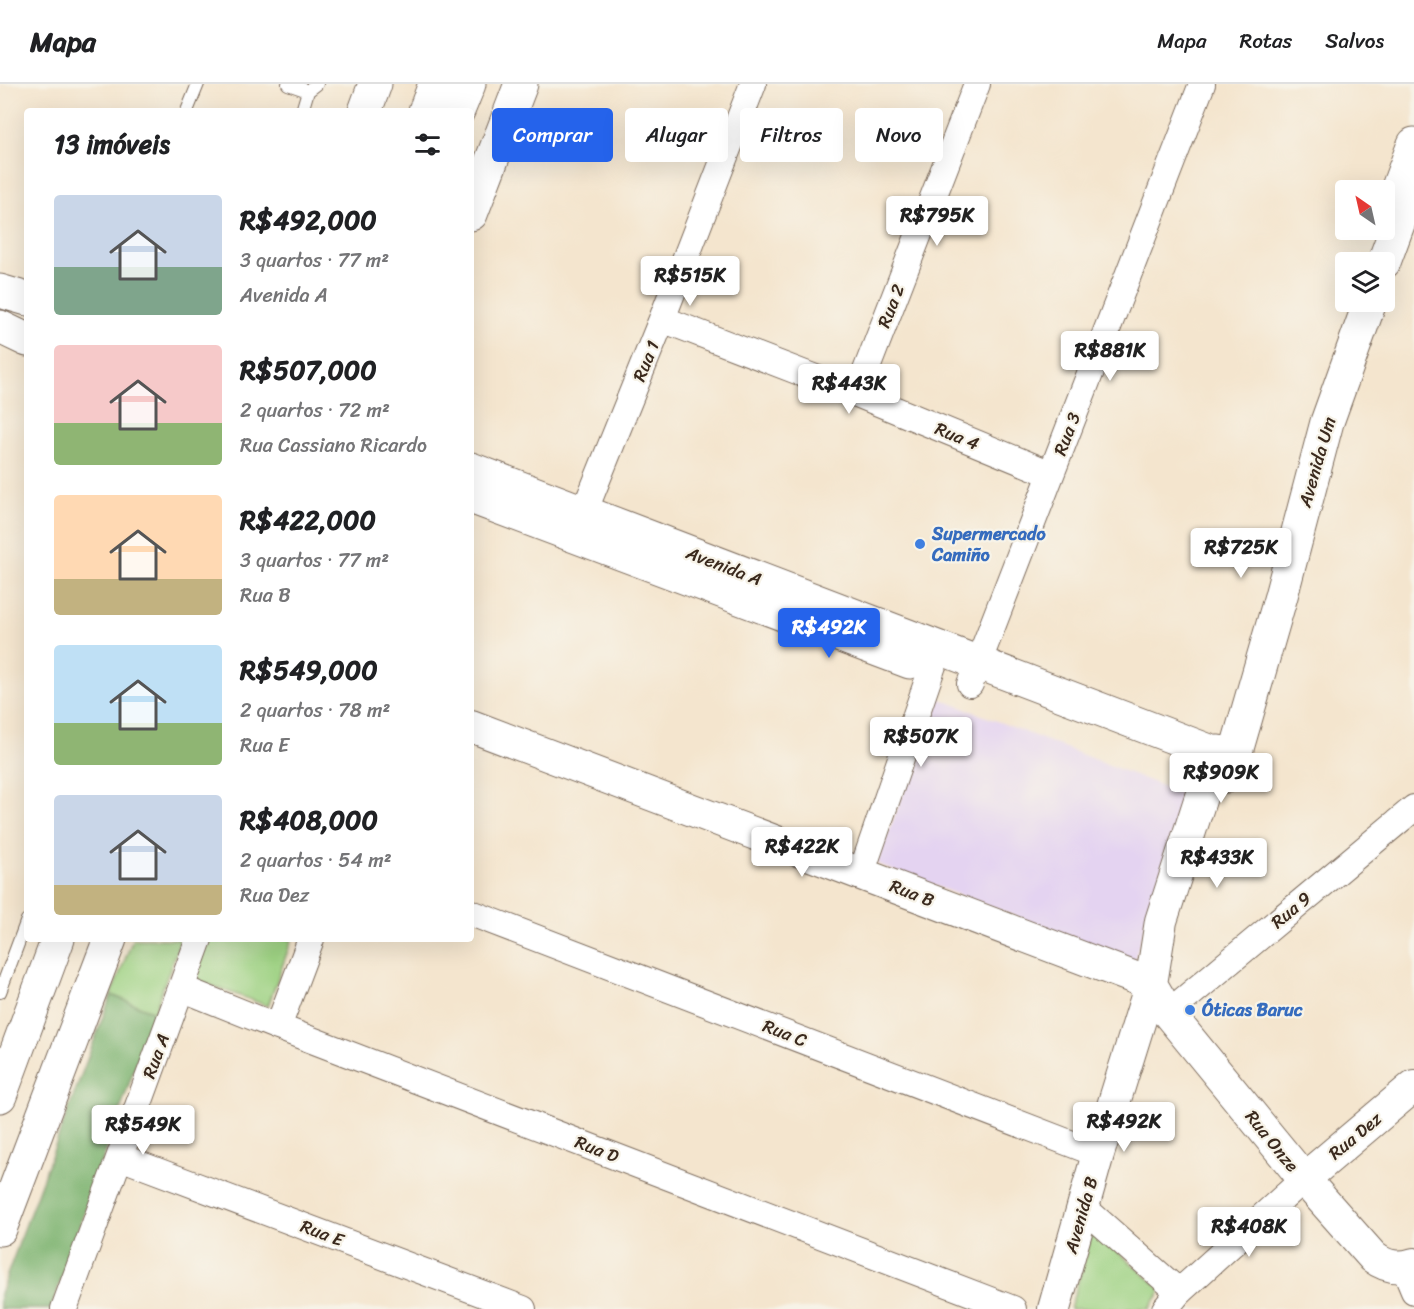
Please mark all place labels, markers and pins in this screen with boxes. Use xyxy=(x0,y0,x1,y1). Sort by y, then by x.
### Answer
pin: R$795K xyxy=(888,196,986,247)
pin: R$515K xyxy=(641,256,739,307)
pin: R$881K xyxy=(1061,331,1159,382)
pin: R$443K xyxy=(800,364,898,415)
place label: Supermercado Camiño xyxy=(931,518,1046,571)
pin: R$725K xyxy=(1192,528,1290,579)
marker: Supermercado Camiño xyxy=(913,537,927,551)
pin: R$492K xyxy=(780,608,878,659)
pin: R$507K xyxy=(872,717,970,768)
pin: R$909K xyxy=(1172,753,1270,804)
pin: R$422K xyxy=(753,827,851,878)
pin: R$433K xyxy=(1168,838,1266,889)
place label: Óticas Baruc xyxy=(1202,994,1303,1026)
marker: Óticas Baruc xyxy=(1183,1003,1197,1017)
pin: R$492K xyxy=(1075,1102,1173,1153)
pin: R$549K xyxy=(94,1105,192,1156)
pin: R$408K xyxy=(1200,1207,1298,1258)

